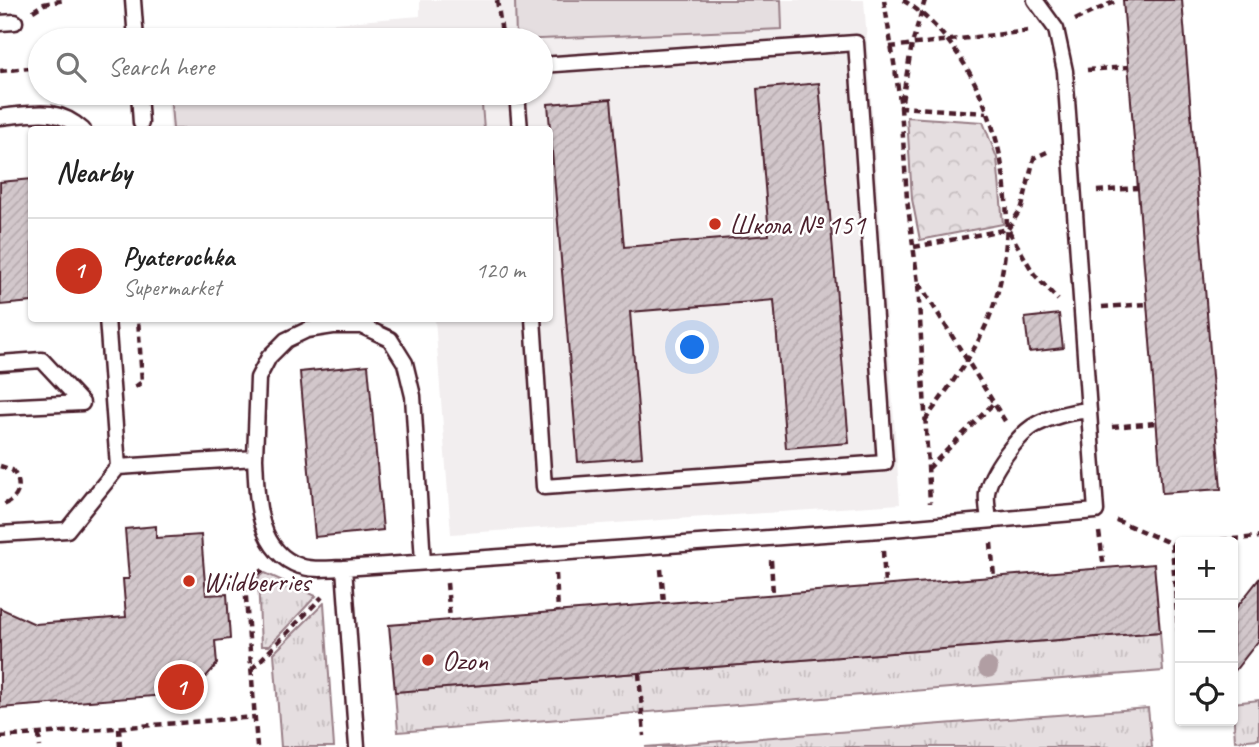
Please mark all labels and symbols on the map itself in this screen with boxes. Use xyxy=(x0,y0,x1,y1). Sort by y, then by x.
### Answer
place label: Школа № 151 xyxy=(729,207,867,242)
marker: Школа № 151 xyxy=(707,216,723,232)
your location xyxy=(675,330,709,364)
place label: Wildberries xyxy=(203,564,313,599)
marker: Wildberries xyxy=(181,573,197,589)
place label: Ozon xyxy=(442,643,488,678)
marker: Ozon xyxy=(420,652,436,668)
pin: 1 xyxy=(158,661,204,713)

